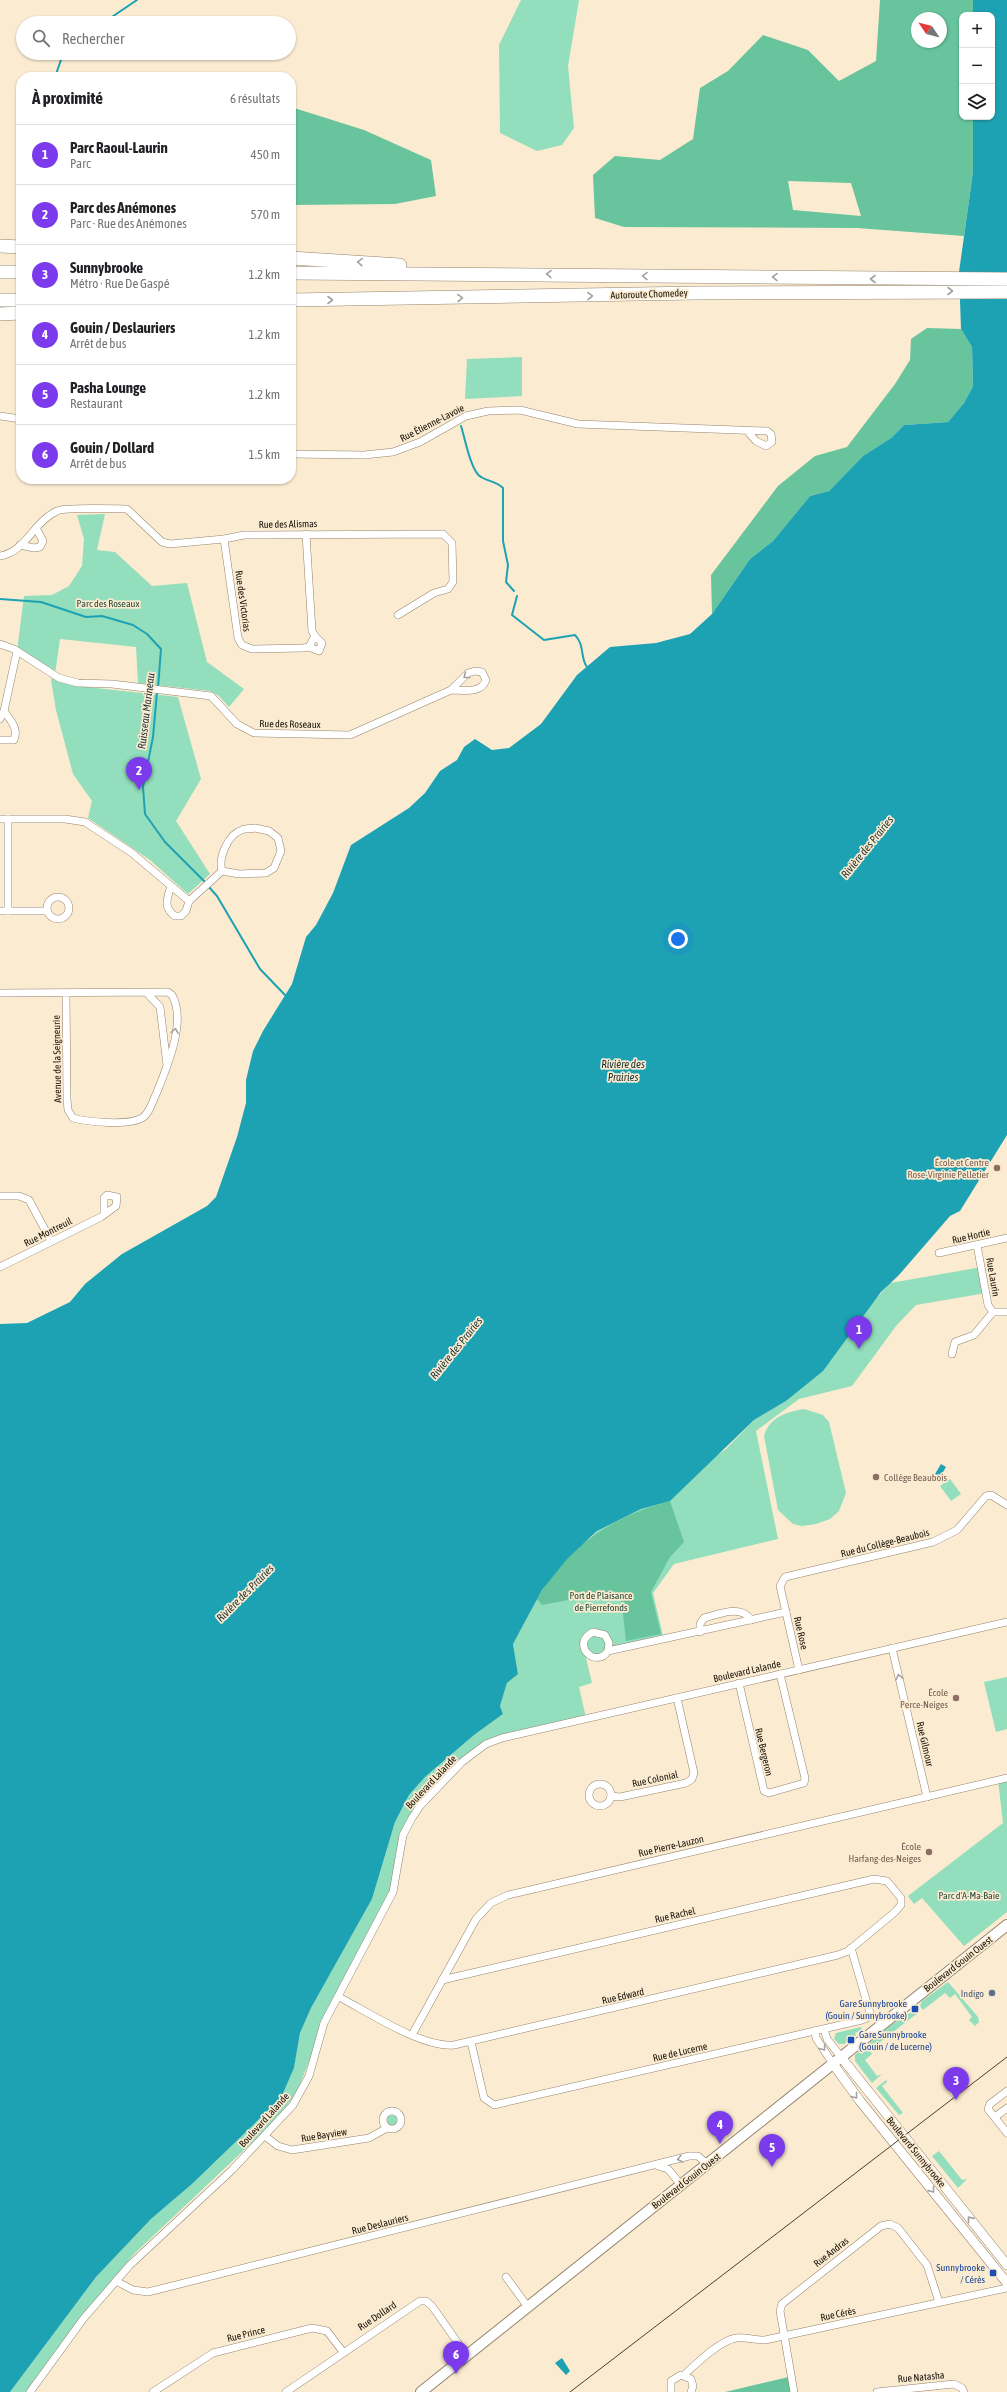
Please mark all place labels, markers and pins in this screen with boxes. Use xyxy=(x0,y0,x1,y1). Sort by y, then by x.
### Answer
pin: 2 xyxy=(126,757,152,790)
place label: École et Centre Rose-Virginie Pelletier xyxy=(907,1157,990,1180)
marker: École et Centre Rose-Virginie Pelletier xyxy=(992,1163,1002,1173)
pin: 1 xyxy=(846,1316,872,1349)
marker: Collège Beaubois xyxy=(871,1472,881,1482)
place label: Collège Beaubois xyxy=(884,1472,947,1483)
place label: École Perce-Neiges xyxy=(900,1687,948,1710)
marker: École Perce-Neiges xyxy=(951,1693,961,1703)
place label: École Harfang-des-Neiges xyxy=(848,1841,921,1864)
marker: École Harfang-des-Neiges xyxy=(924,1847,934,1857)
place label: Indigo xyxy=(961,1988,984,1999)
marker: Indigo xyxy=(987,1988,997,1998)
place label: Gare Sunnybrooke (Gouin / Sunnybrooke) xyxy=(825,1998,907,2021)
marker: Gare Sunnybrooke (Gouin / Sunnybrooke) xyxy=(910,2004,920,2014)
place label: Gare Sunnybrooke (Gouin / de Lucerne) xyxy=(859,2029,932,2052)
marker: Gare Sunnybrooke (Gouin / de Lucerne) xyxy=(846,2035,856,2045)
pin: 3 xyxy=(943,2067,969,2100)
pin: 4 xyxy=(707,2111,733,2144)
pin: 5 xyxy=(759,2134,785,2167)
place label: Sunnybrooke / Cérès xyxy=(936,2262,985,2285)
marker: Sunnybrooke / Cérès xyxy=(988,2268,998,2278)
pin: 6 xyxy=(443,2341,469,2374)

